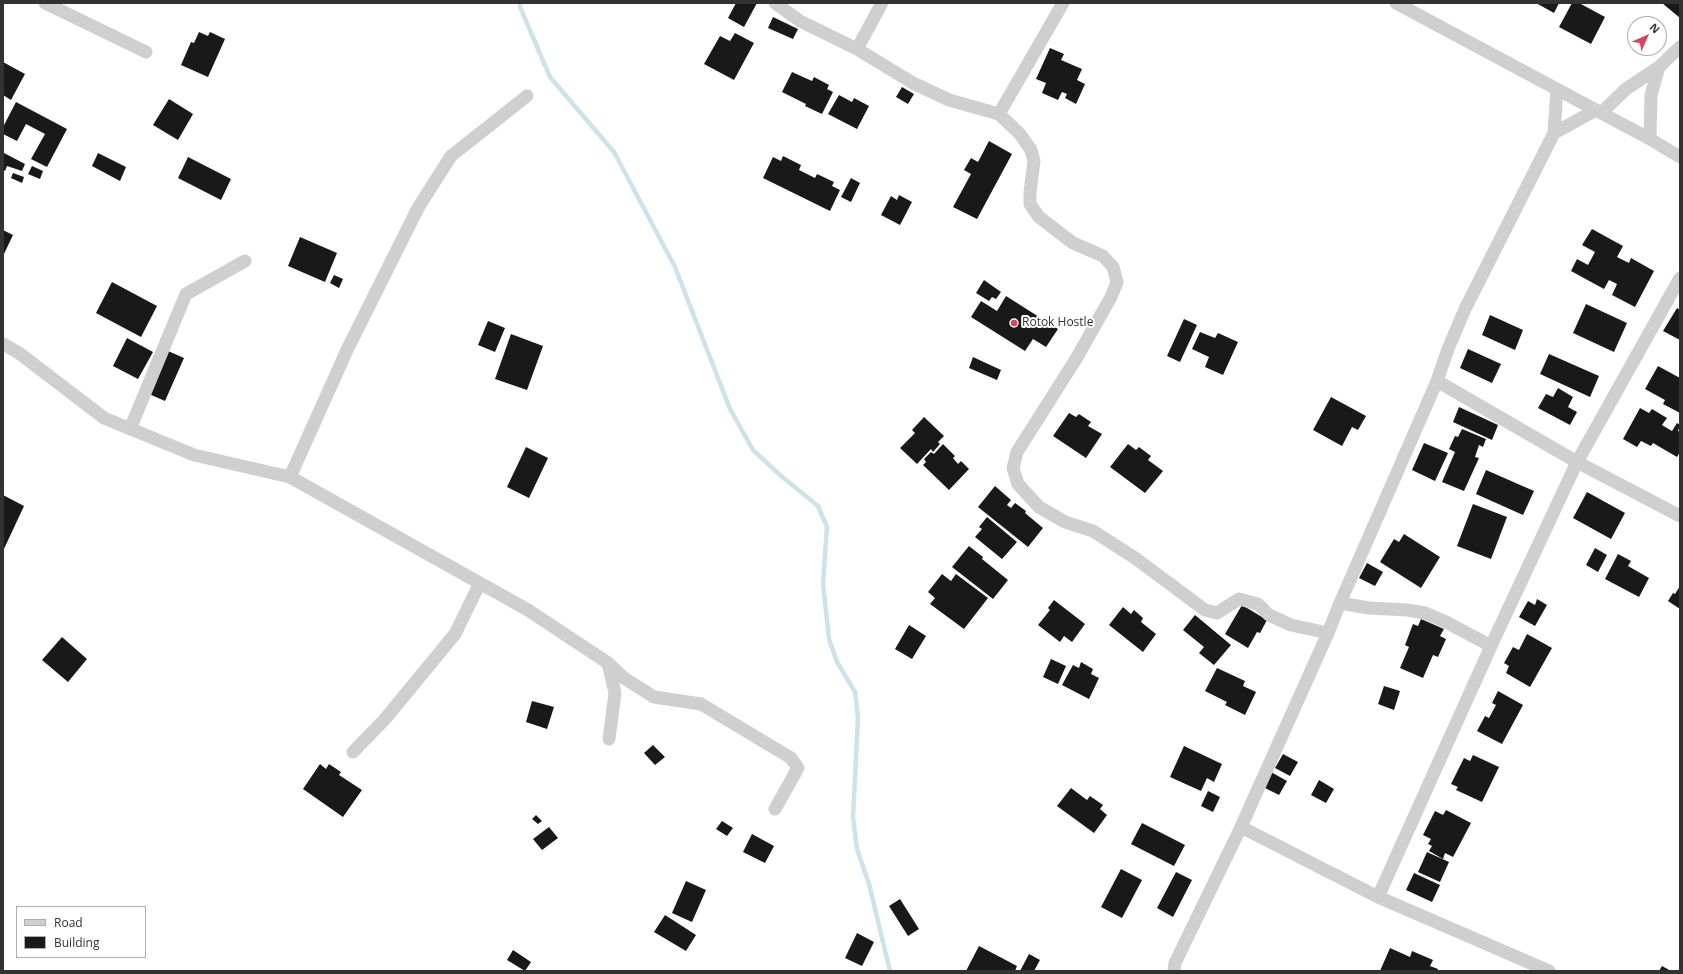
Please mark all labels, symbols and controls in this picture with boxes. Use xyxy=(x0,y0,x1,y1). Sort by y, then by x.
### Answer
north arrow xyxy=(1627,16,1667,56)
text: N xyxy=(1647,19,1664,36)
place label: Rotok Hostle xyxy=(1022,316,1093,330)
marker: Rotok Hostle xyxy=(1009,318,1019,328)
legend xyxy=(16,906,146,958)
text: Road xyxy=(54,914,83,931)
text: Building xyxy=(54,934,99,951)

